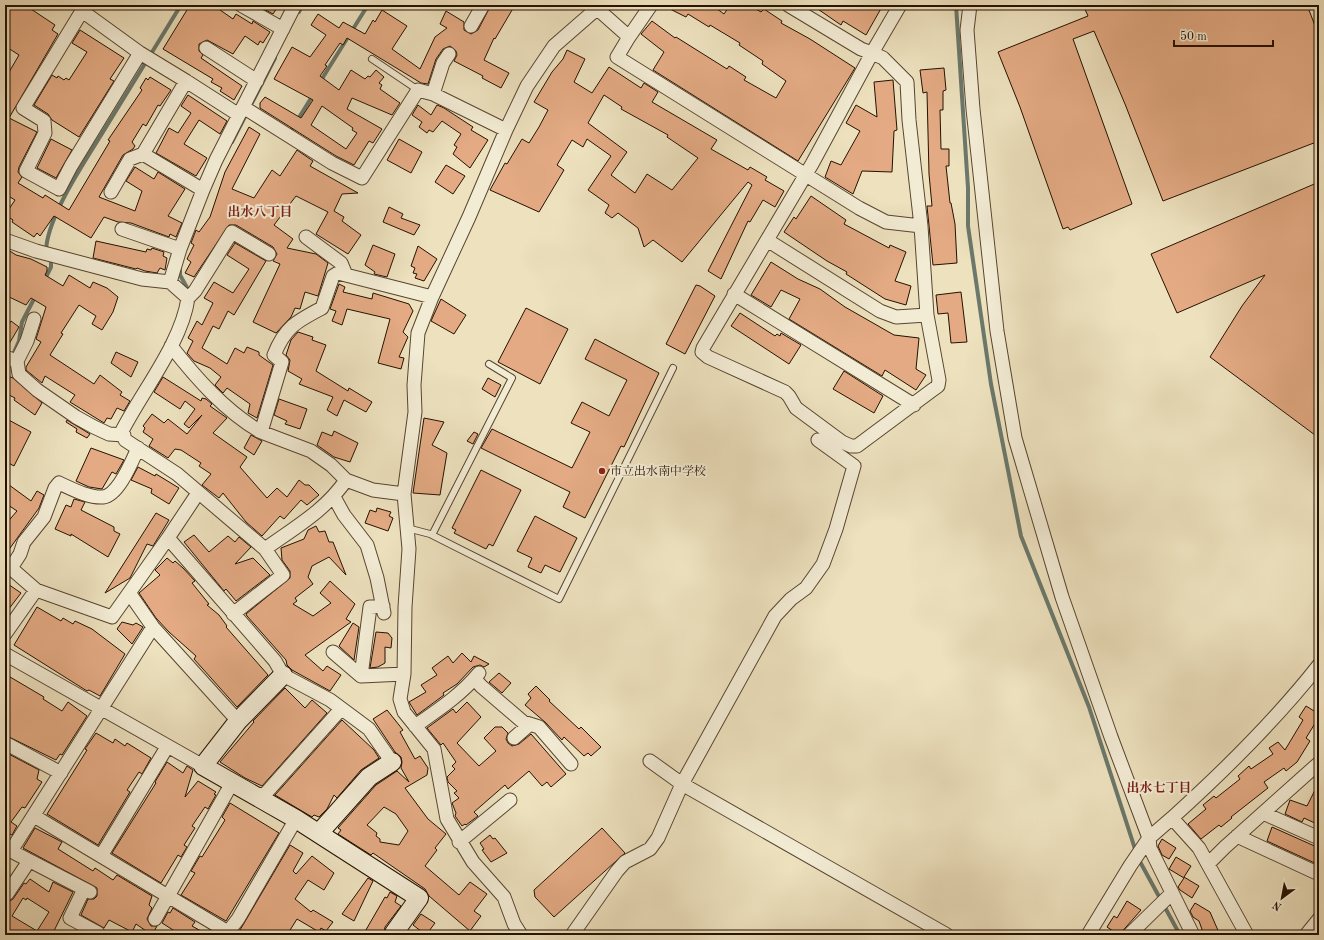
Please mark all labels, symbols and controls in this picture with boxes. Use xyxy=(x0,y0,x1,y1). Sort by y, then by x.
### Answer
scale bar xyxy=(1174,22,1273,48)
text: 50 m xyxy=(1180,30,1207,43)
district label: 出水八丁目 xyxy=(227,204,293,219)
place label: 市立出水南中学校 xyxy=(610,464,706,478)
marker: 市立出水南中学校 xyxy=(597,466,607,476)
district label: 出水七丁目 xyxy=(1126,780,1192,795)
north arrow xyxy=(1262,878,1302,918)
text: N xyxy=(1271,898,1284,912)

